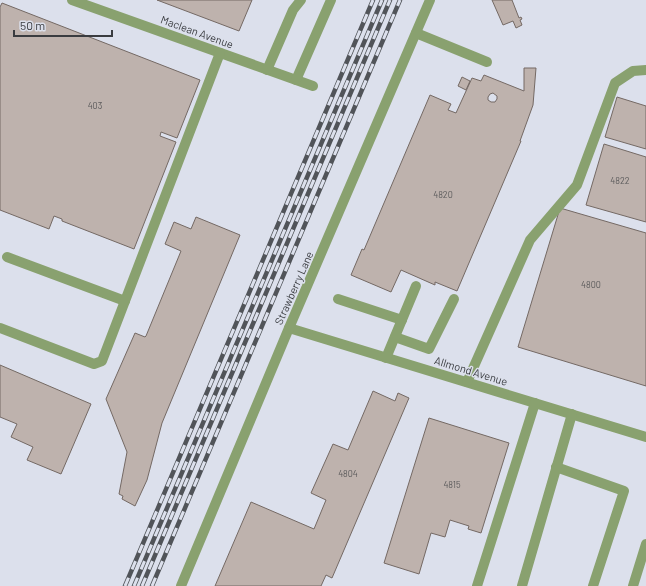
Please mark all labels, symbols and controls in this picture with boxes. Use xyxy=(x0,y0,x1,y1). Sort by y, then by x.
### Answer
scale bar xyxy=(14,12,112,38)
street label: Maclean Avenue xyxy=(159,12,235,51)
text: 50 m xyxy=(20,18,45,32)
house number: 403 xyxy=(88,100,103,111)
house number: 4822 xyxy=(610,175,630,186)
house number: 4820 xyxy=(433,189,453,200)
street label: Strawberry Lane xyxy=(272,249,316,326)
house number: 4800 xyxy=(581,279,601,290)
street label: Allmond Avenue xyxy=(433,353,509,388)
house number: 4804 xyxy=(338,468,358,479)
house number: 4815 xyxy=(443,479,461,490)

